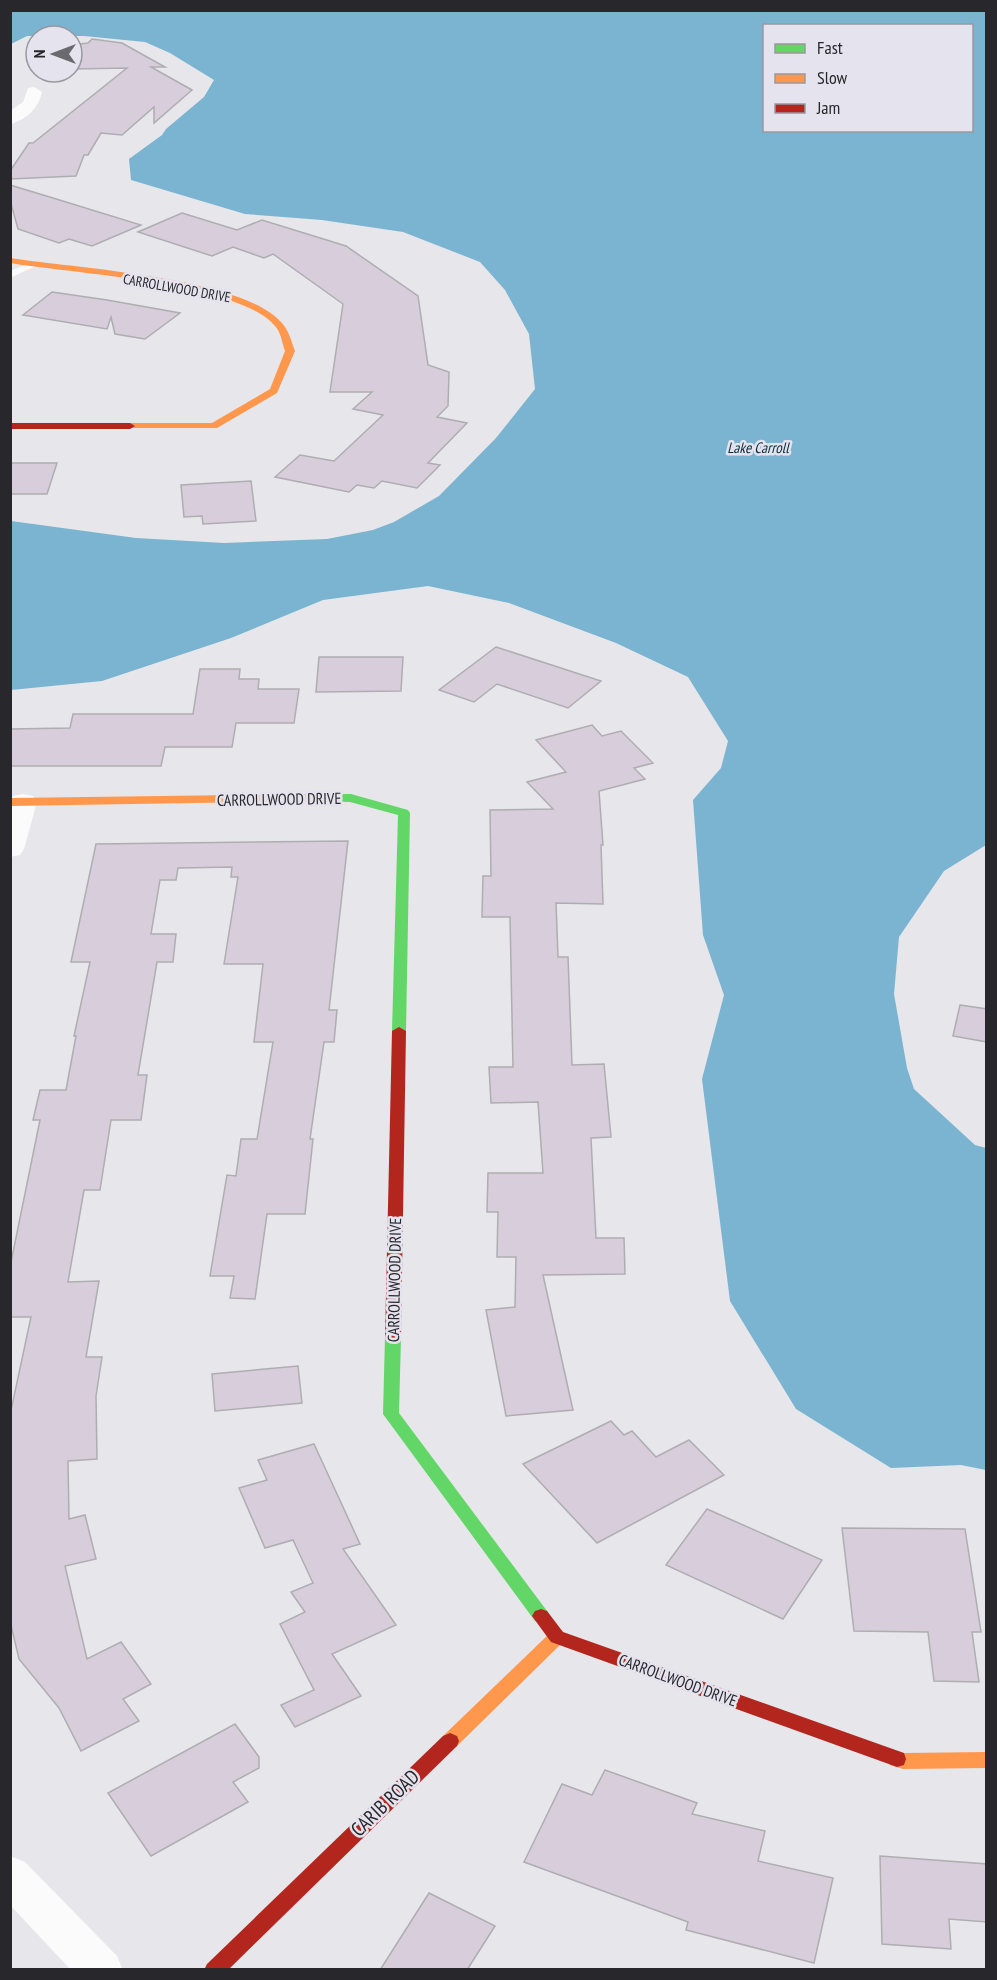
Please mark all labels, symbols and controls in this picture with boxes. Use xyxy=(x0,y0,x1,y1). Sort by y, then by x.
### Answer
north arrow xyxy=(24,24,84,84)
legend xyxy=(763,24,973,132)
text: Fast xyxy=(817,36,843,59)
text: N xyxy=(29,50,49,58)
text: Slow xyxy=(817,66,848,89)
text: Jam xyxy=(816,96,840,119)
street label: CARROLLWOOD DRIVE xyxy=(122,270,232,306)
water label: Lake Carroll xyxy=(727,438,790,457)
street label: CARROLLWOOD DRIVE xyxy=(217,788,342,810)
street label: CARROLLWOOD DRIVE xyxy=(383,1217,405,1342)
street label: CARROLLWOOD DRIVE xyxy=(616,1649,740,1711)
street label: CARIB ROAD xyxy=(345,1764,425,1842)

